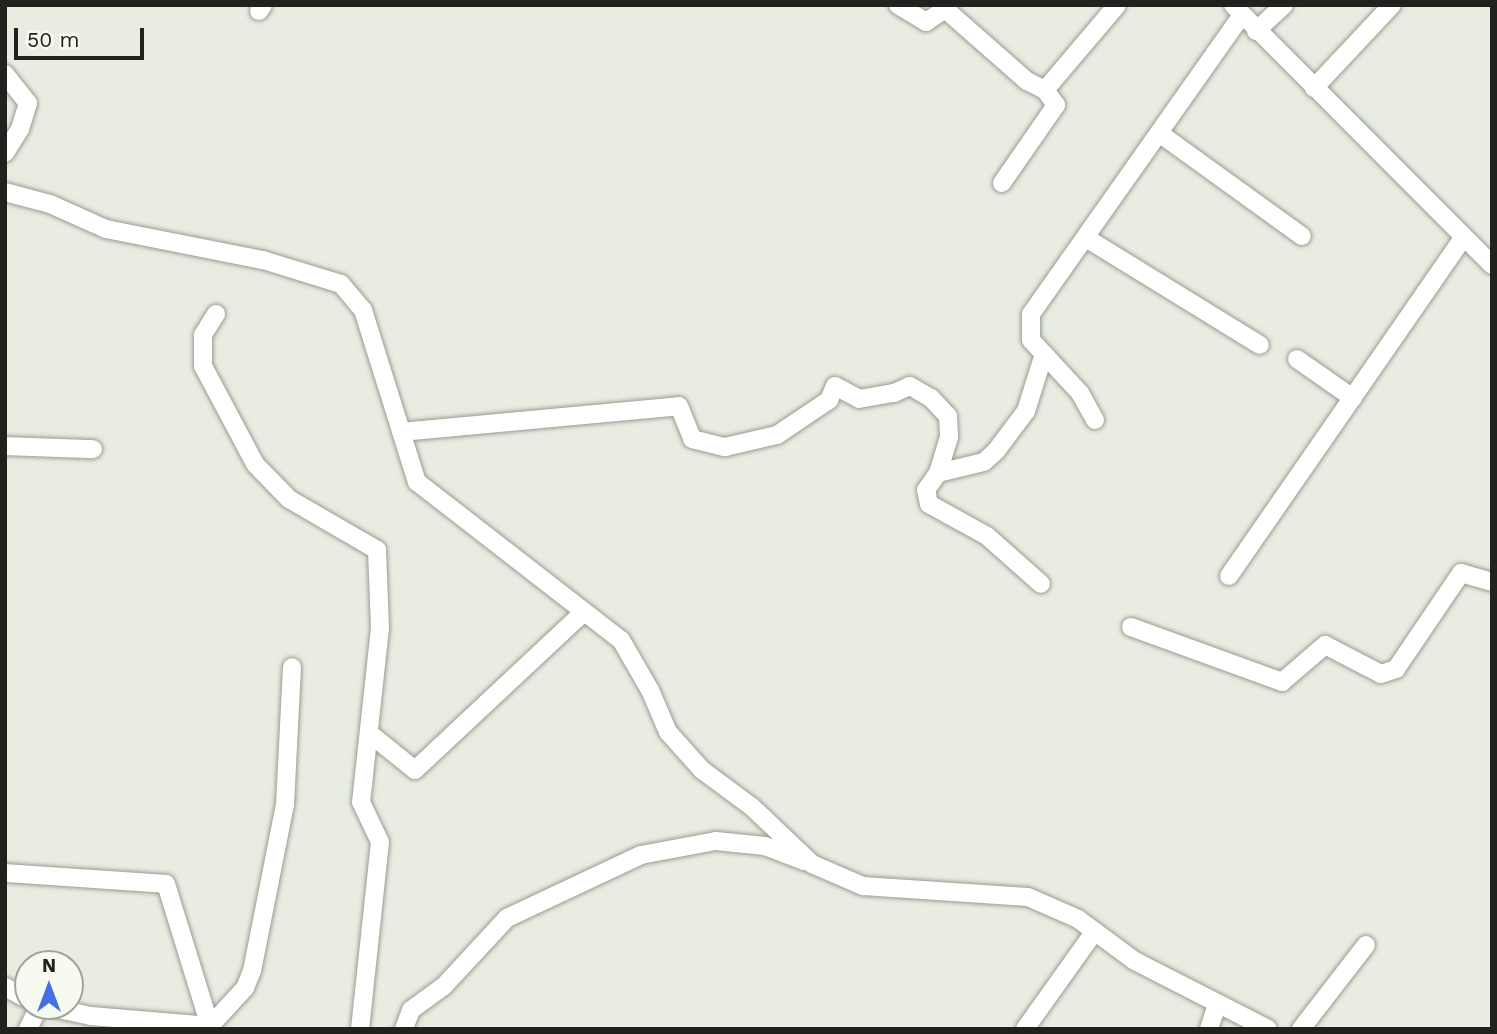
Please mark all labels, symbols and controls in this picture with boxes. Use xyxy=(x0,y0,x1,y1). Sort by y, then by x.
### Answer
scale bar xyxy=(18,14,147,58)
text: 50 m xyxy=(27,27,79,52)
north arrow xyxy=(14,950,84,1020)
text: N xyxy=(42,954,56,977)

